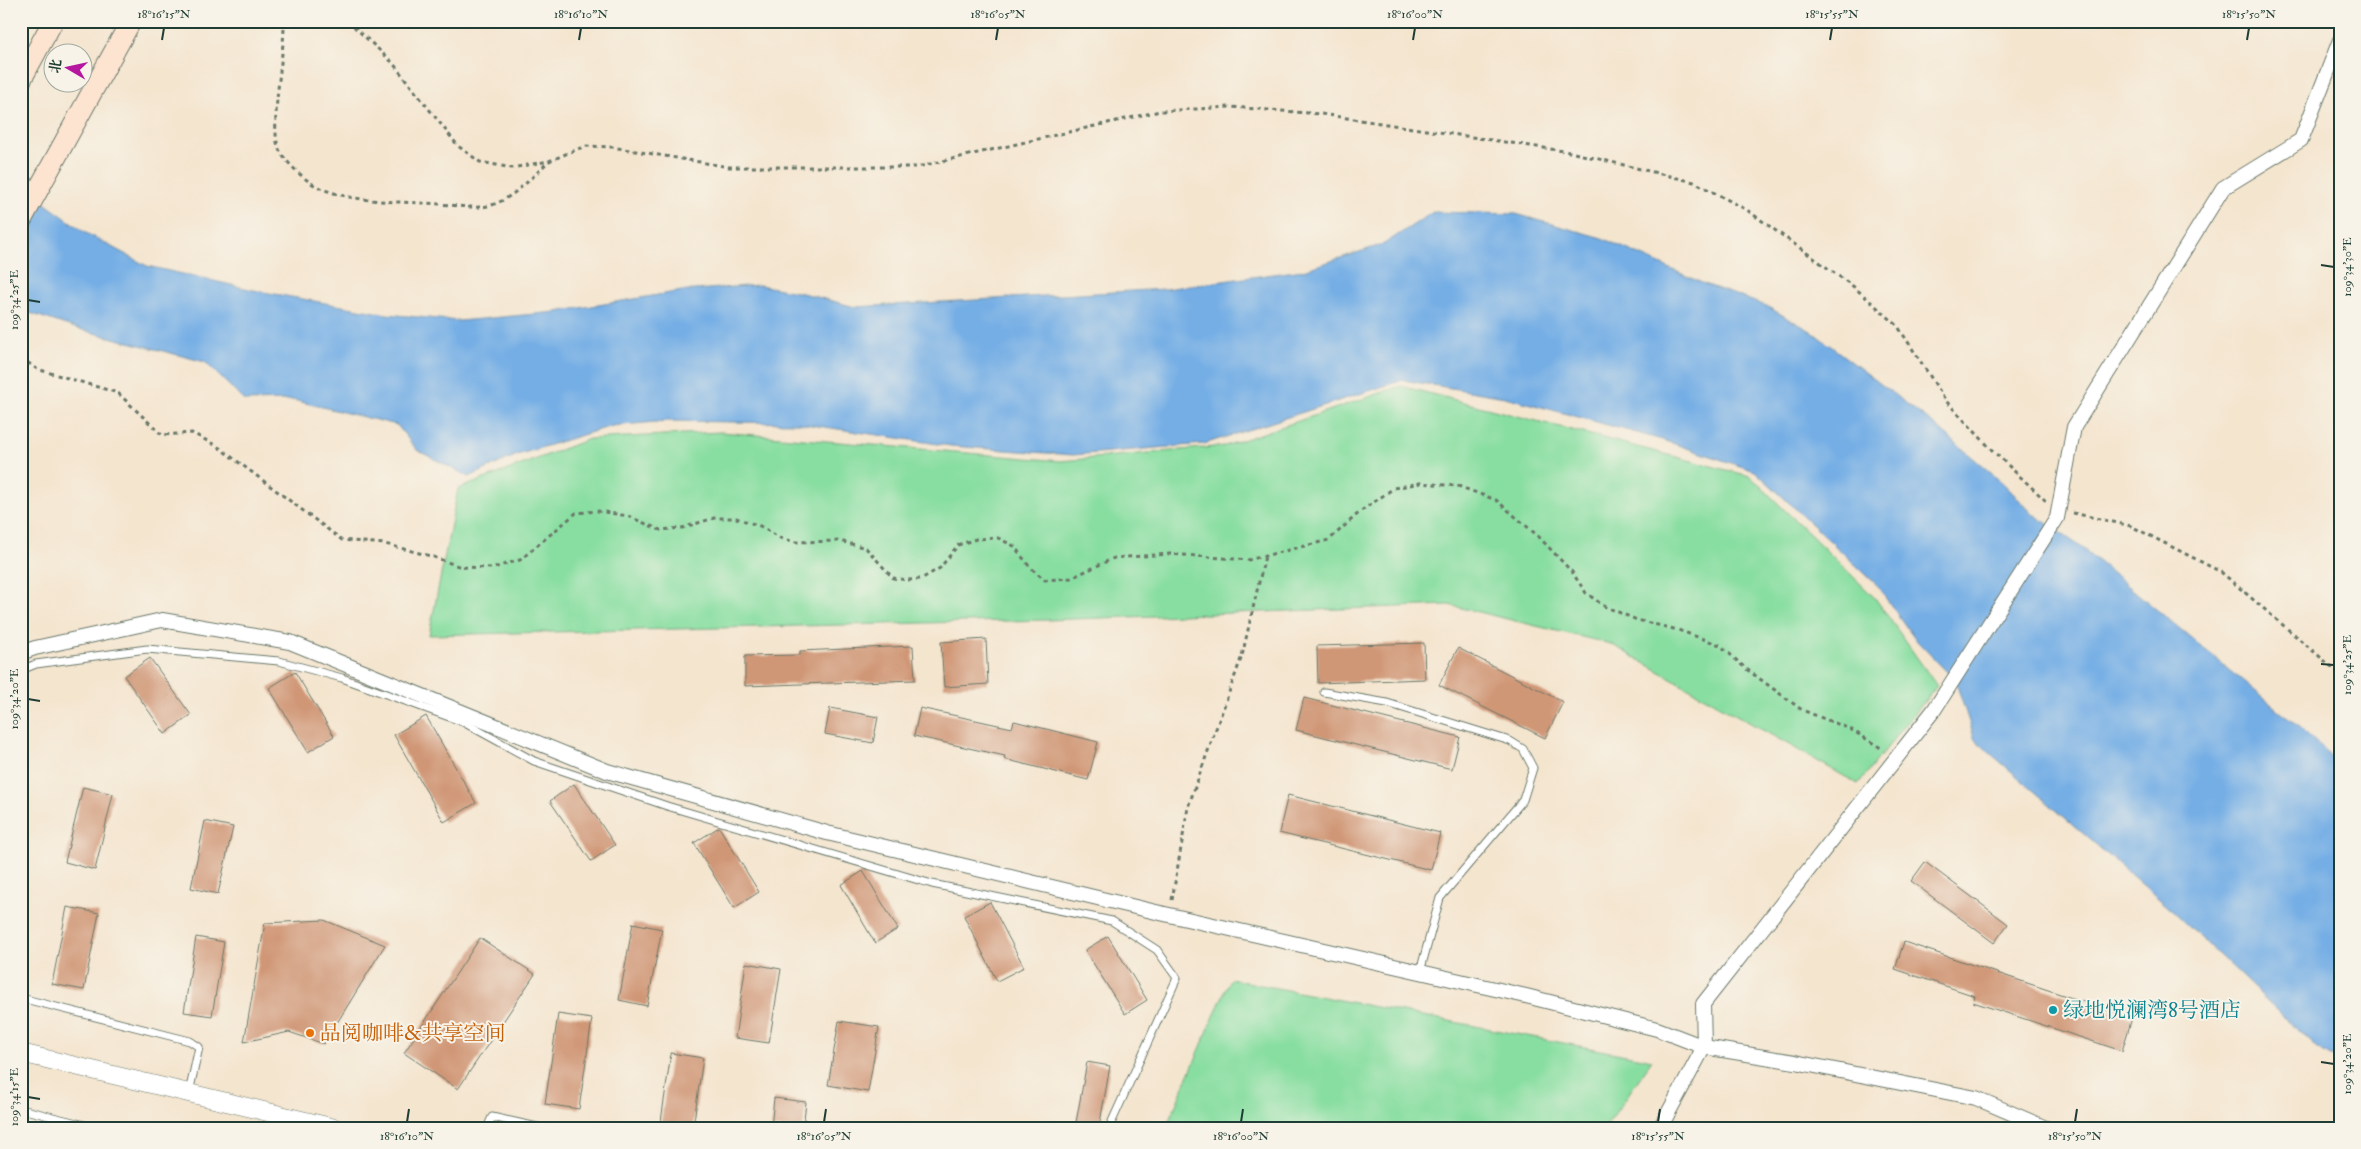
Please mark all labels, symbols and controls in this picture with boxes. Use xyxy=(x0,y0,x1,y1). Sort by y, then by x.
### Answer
text: 18°16'15"N xyxy=(137,7,191,22)
text: 18°16'10"N xyxy=(554,7,608,22)
text: 18°16'05"N xyxy=(971,7,1026,22)
text: 18°16'00"N xyxy=(1387,7,1443,22)
text: 18°15'55"N xyxy=(1805,7,1859,22)
text: 18°15'50"N xyxy=(2222,7,2276,22)
north arrow xyxy=(42,42,92,92)
text: 北 xyxy=(46,58,65,74)
text: 109°34'30"E xyxy=(2340,237,2355,297)
text: 109°34'25"E xyxy=(7,270,22,330)
text: 109°34'25"E xyxy=(2340,635,2355,695)
text: 109°34'20"E xyxy=(7,668,22,729)
place label: 绿地悦澜湾8号酒店 xyxy=(2063,997,2241,1024)
marker: 绿地悦澜湾8号酒店 xyxy=(2047,1004,2059,1016)
place label: 品阅咖啡&共享空间 xyxy=(320,1020,506,1047)
marker: 品阅咖啡&共享空间 xyxy=(304,1027,316,1039)
text: 109°34'20"E xyxy=(2340,1033,2355,1094)
text: 109°34'15"E xyxy=(7,1068,22,1126)
text: 18°16'10"N xyxy=(380,1129,434,1144)
text: 18°16'05"N xyxy=(797,1129,852,1144)
text: 18°16'00"N xyxy=(1213,1129,1269,1144)
text: 18°15'55"N xyxy=(1631,1129,1685,1144)
text: 18°15'50"N xyxy=(2048,1129,2102,1144)

